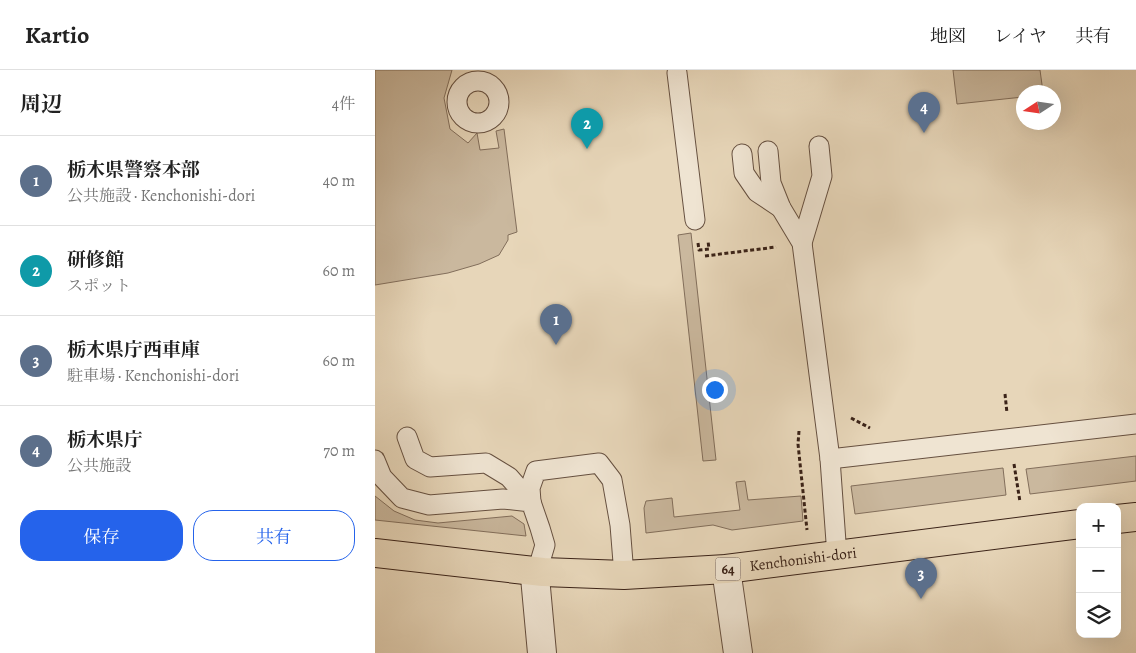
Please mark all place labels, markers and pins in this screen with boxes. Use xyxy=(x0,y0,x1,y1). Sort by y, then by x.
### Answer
pin: 4 xyxy=(908,92,940,133)
pin: 2 xyxy=(571,108,603,149)
pin: 1 xyxy=(540,304,572,345)
pin: 3 xyxy=(905,558,937,599)

